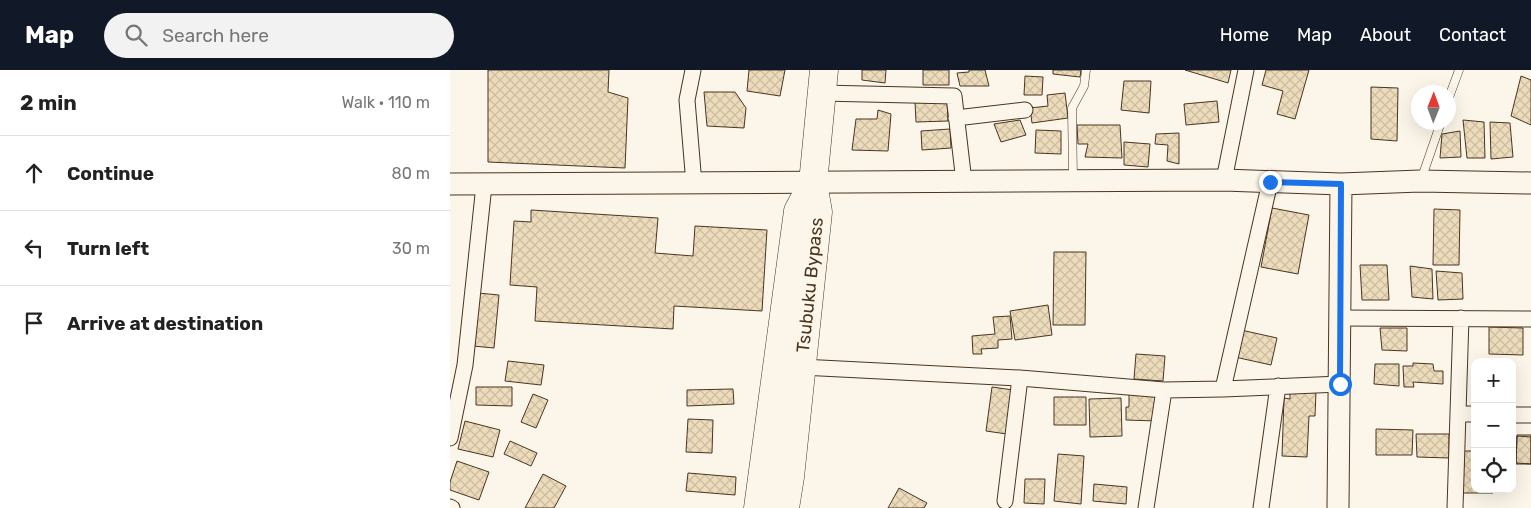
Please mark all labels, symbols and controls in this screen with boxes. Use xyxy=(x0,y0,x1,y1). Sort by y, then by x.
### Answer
search box xyxy=(104,13,454,58)
text: Map xyxy=(25,21,74,49)
icon: search xyxy=(122,21,150,49)
text: Search here xyxy=(162,24,269,47)
text: Home xyxy=(1220,24,1269,46)
text: Map xyxy=(1297,24,1332,46)
text: About xyxy=(1360,24,1411,46)
text: Contact xyxy=(1439,24,1506,46)
north arrow xyxy=(1411,85,1456,130)
text: 2 min xyxy=(20,90,77,115)
text: Walk · 110 m xyxy=(342,93,430,112)
icon: ahead xyxy=(20,159,48,187)
text: Continue xyxy=(67,162,154,185)
text: 80 m xyxy=(392,164,430,183)
route end xyxy=(1259,171,1282,194)
street label: Tsubuku Bypass xyxy=(792,216,828,354)
icon: left xyxy=(20,234,48,262)
text: Turn left xyxy=(67,237,149,260)
text: 30 m xyxy=(392,239,430,258)
icon: arrive xyxy=(20,309,48,337)
text: Arrive at destination xyxy=(67,312,263,335)
map controls xyxy=(1471,358,1516,493)
button: + xyxy=(1471,358,1516,403)
route start xyxy=(1329,373,1352,396)
button: − xyxy=(1471,403,1516,448)
button: locate xyxy=(1471,448,1516,493)

